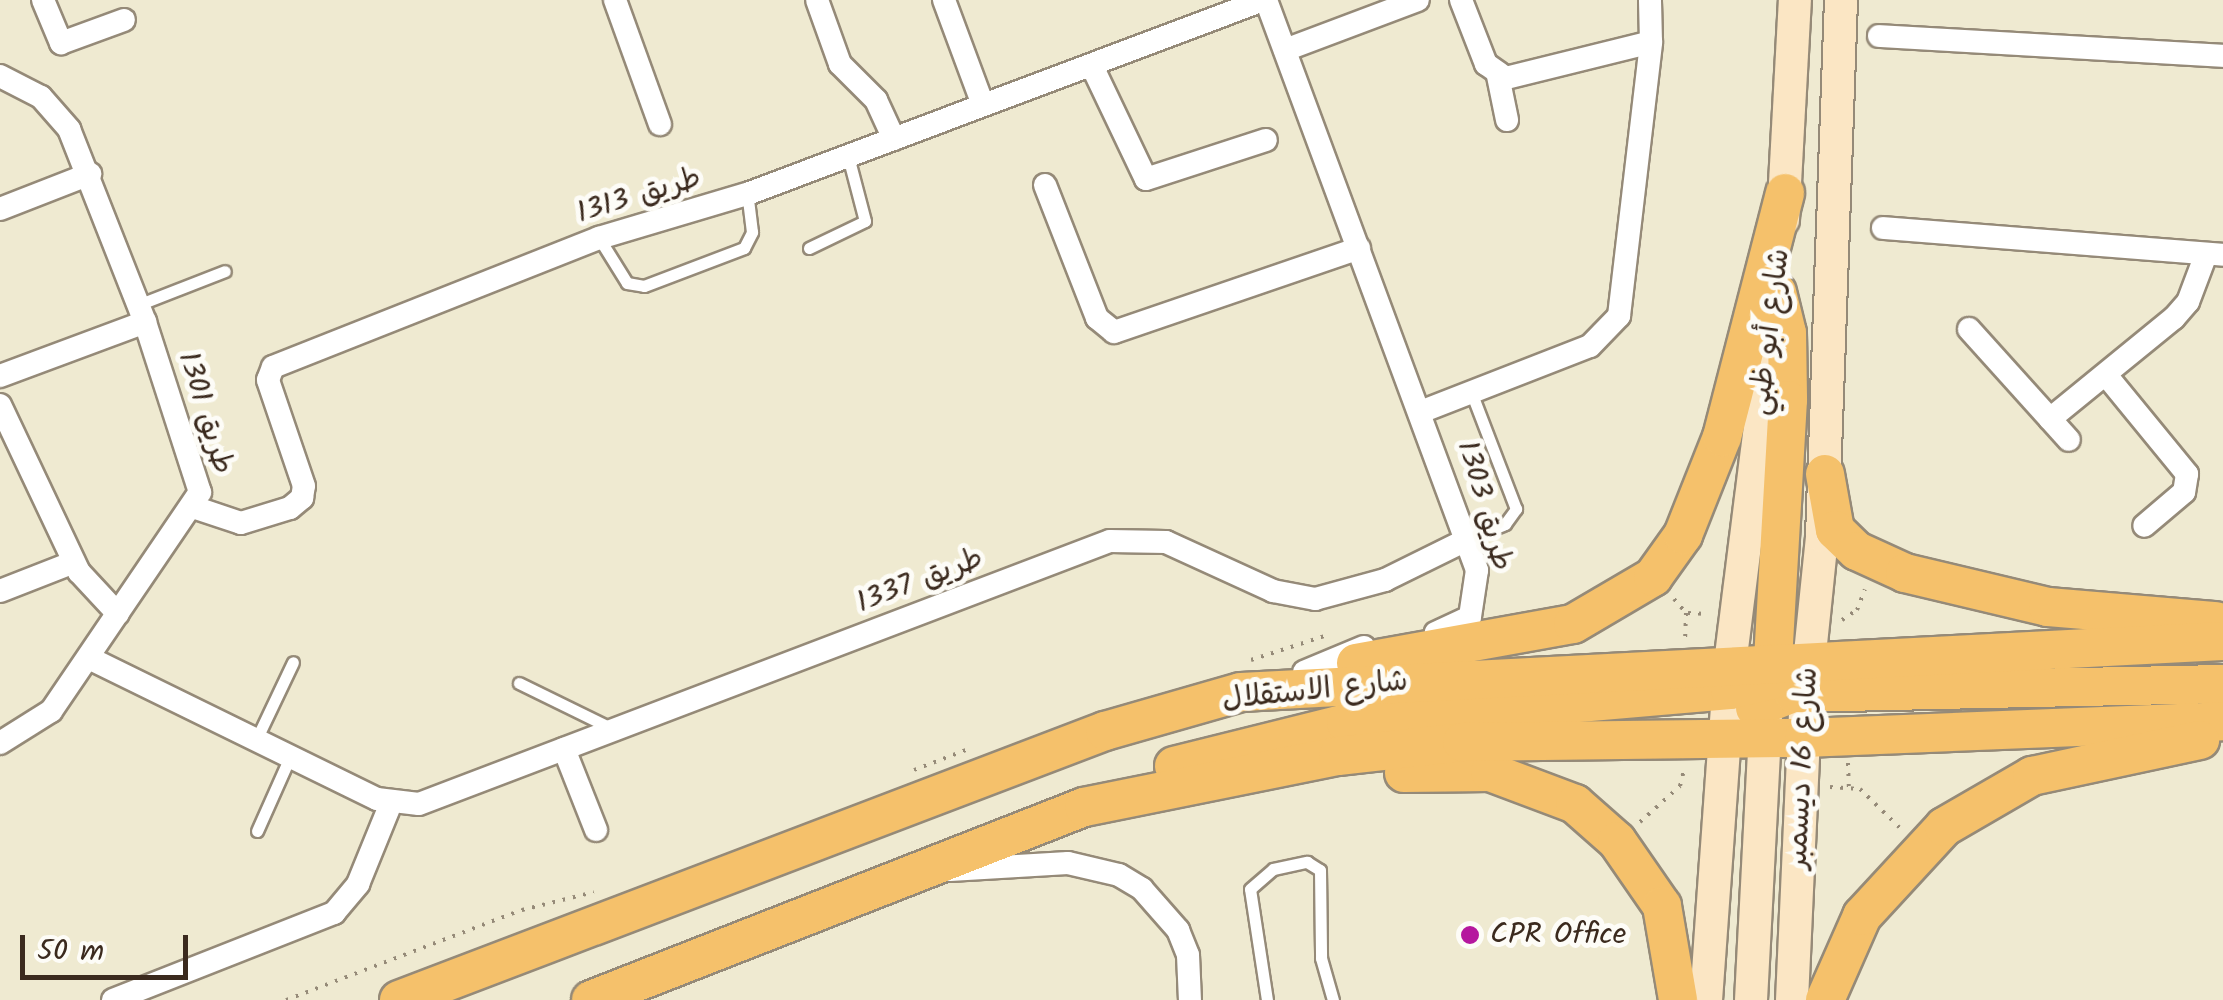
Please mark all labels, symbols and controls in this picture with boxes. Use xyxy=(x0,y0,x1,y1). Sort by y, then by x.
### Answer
street label: طريق 1313 xyxy=(572,160,706,232)
street label: شارع أبو ظبي xyxy=(1742,247,1798,417)
street label: طريق 1301 xyxy=(169,347,241,479)
street label: طريق 1303 xyxy=(1448,437,1520,575)
street label: طريق 1337 xyxy=(852,540,988,622)
street label: شارع الاستقلال xyxy=(1220,663,1410,719)
street label: شارع 16 ديسمبر xyxy=(1780,666,1826,870)
scale bar xyxy=(25,915,192,977)
place label: CPR Office xyxy=(1490,917,1626,953)
marker: CPR Office xyxy=(1459,924,1481,946)
text: 50 m xyxy=(37,928,104,976)

